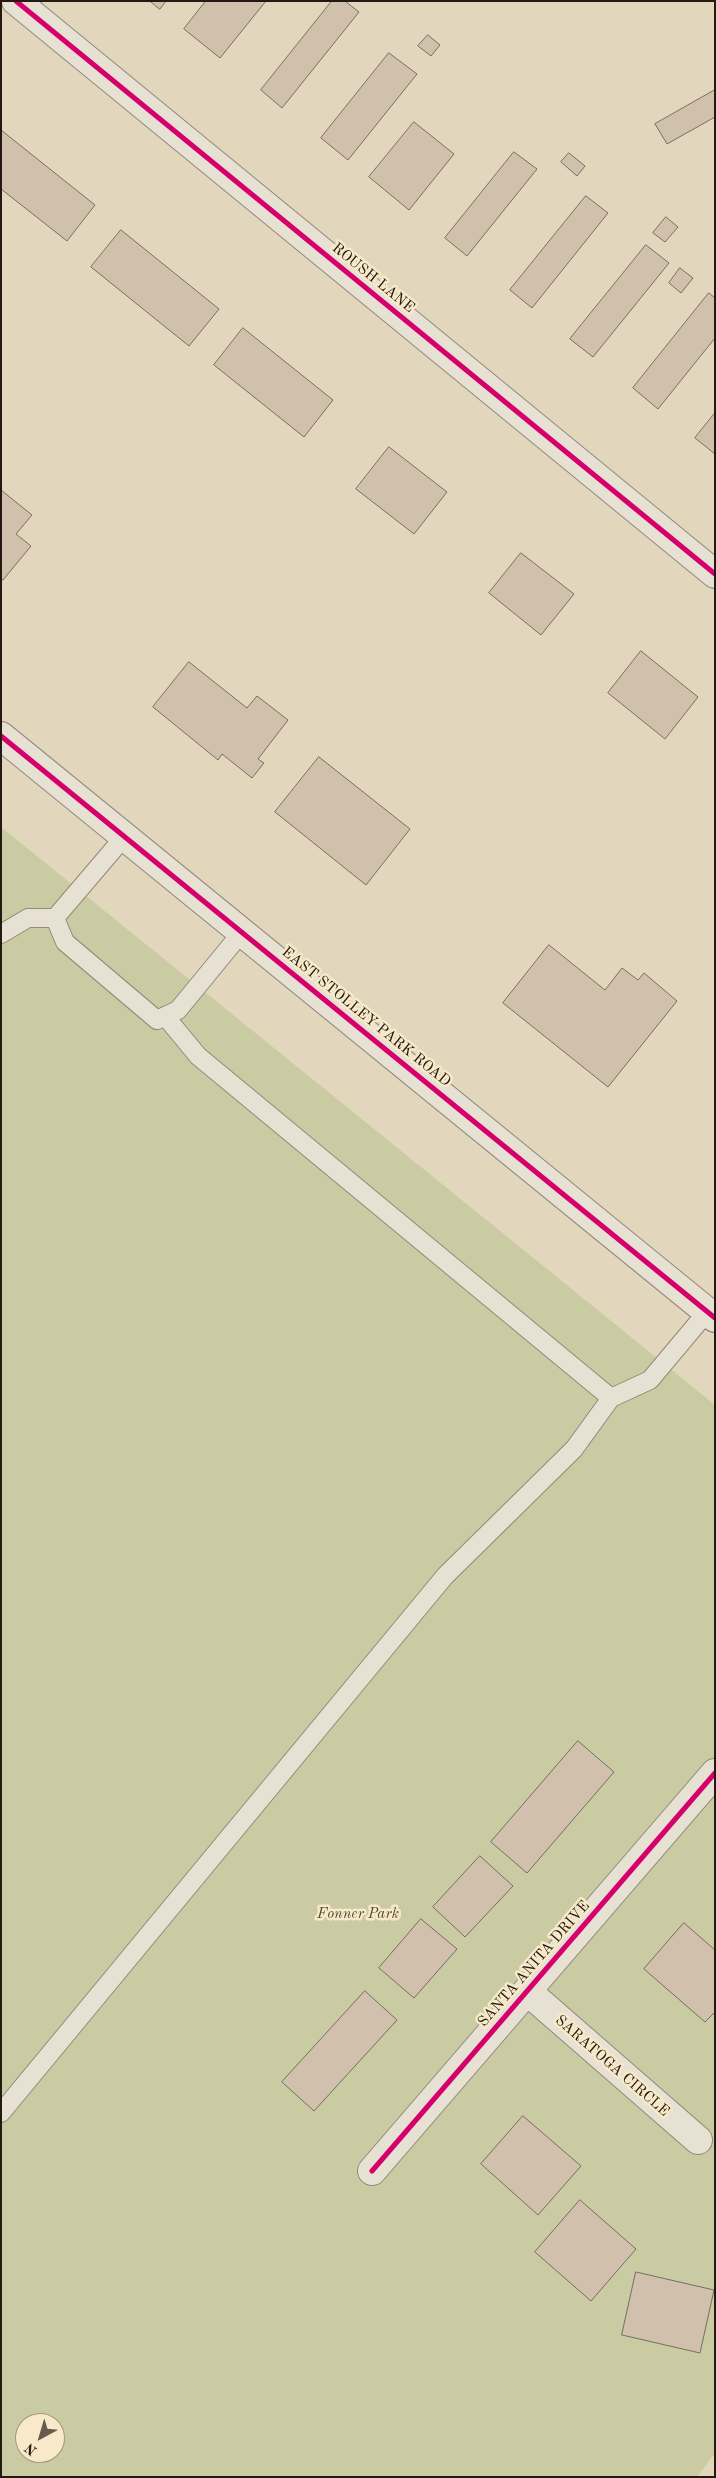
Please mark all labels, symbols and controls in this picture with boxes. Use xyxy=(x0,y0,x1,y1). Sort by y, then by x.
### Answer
street label: ROUSH LANE xyxy=(328,239,418,317)
street label: EAST STOLLEY PARK ROAD xyxy=(278,943,454,1091)
street label: SANTA ANITA DRIVE xyxy=(474,1897,594,2031)
park label: Fonner Park xyxy=(317,1905,399,1923)
street label: SARATOGA CIRCLE xyxy=(551,2011,673,2121)
north arrow xyxy=(15,2413,65,2463)
text: N xyxy=(23,2440,40,2458)

